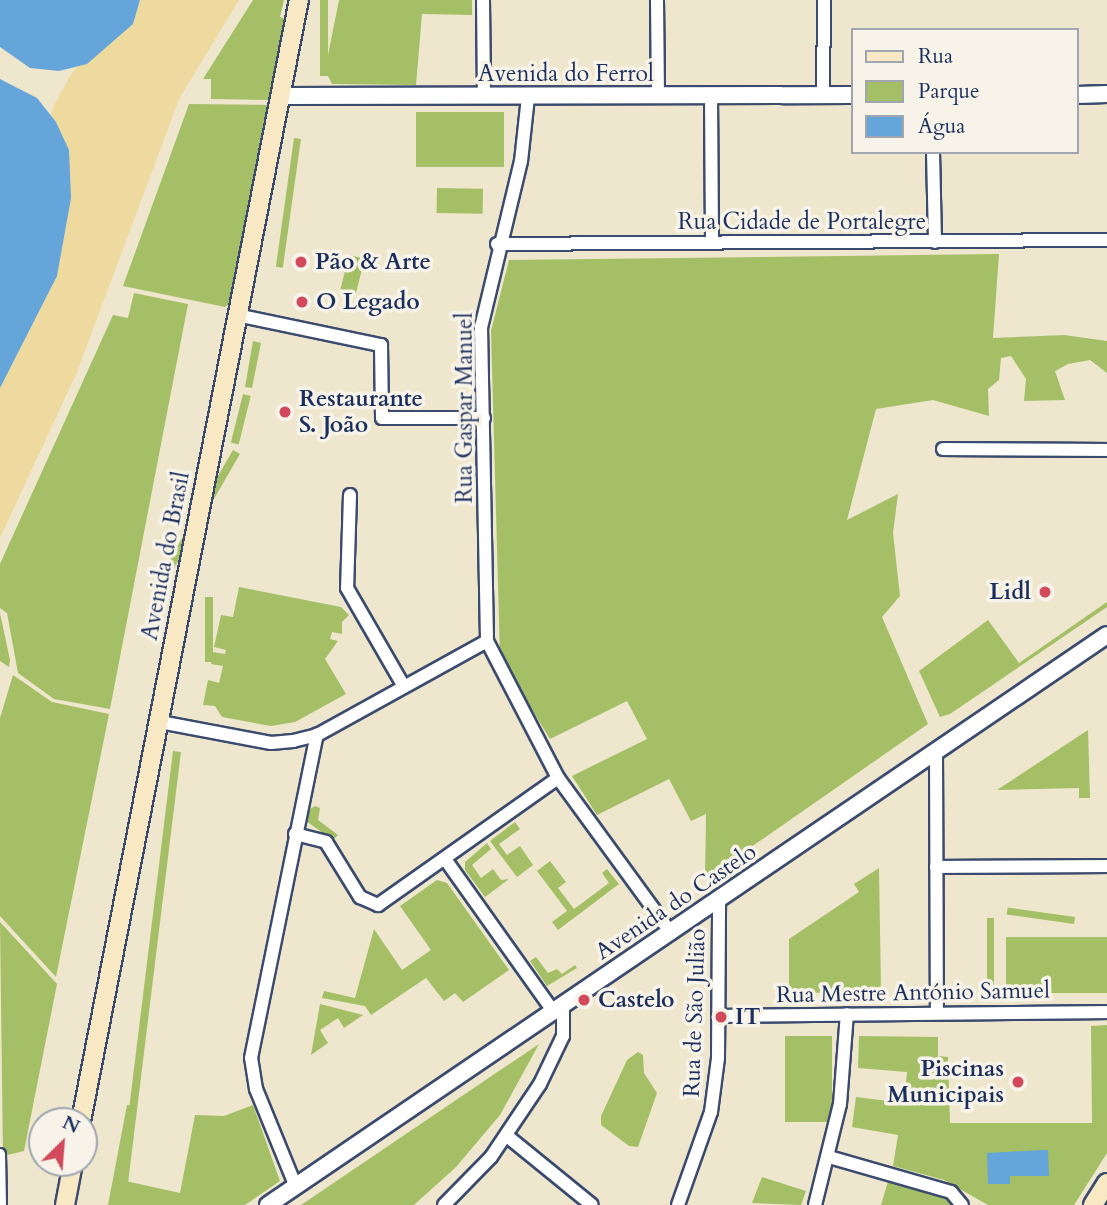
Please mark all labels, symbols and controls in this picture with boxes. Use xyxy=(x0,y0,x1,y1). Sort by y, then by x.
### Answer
legend xyxy=(852,28,1079,154)
text: Rua xyxy=(918,42,953,71)
street label: Avenida do Ferrol xyxy=(478,60,654,88)
text: Parque xyxy=(918,77,979,106)
text: Água xyxy=(918,112,965,141)
street label: Rua Cidade de Portalegre xyxy=(678,208,926,236)
place label: Pão & Arte xyxy=(315,248,431,276)
marker: Pão & Arte xyxy=(293,254,309,270)
place label: O Legado xyxy=(316,288,420,316)
marker: O Legado xyxy=(294,294,310,310)
street label: Rua Gaspar Manuel xyxy=(451,313,479,503)
place label: Restaurante S. João xyxy=(299,385,423,439)
marker: Restaurante S. João xyxy=(277,404,293,420)
street label: Avenida do Brasil xyxy=(136,469,196,643)
place label: Lidl xyxy=(989,578,1031,606)
marker: Lidl xyxy=(1037,584,1053,600)
street label: Avenida do Castelo xyxy=(590,838,762,966)
street label: Rua de São Julião xyxy=(678,928,712,1098)
street label: Rua Mestre António Samuel xyxy=(776,977,1050,1009)
place label: Castelo xyxy=(598,986,674,1014)
marker: Castelo xyxy=(576,992,592,1008)
place label: IT xyxy=(735,1003,761,1031)
marker: IT xyxy=(713,1009,729,1025)
place label: Piscinas Municipais xyxy=(887,1055,1004,1109)
marker: Piscinas Municipais xyxy=(1010,1074,1026,1090)
north arrow xyxy=(28,1107,98,1177)
text: N xyxy=(58,1110,84,1140)

